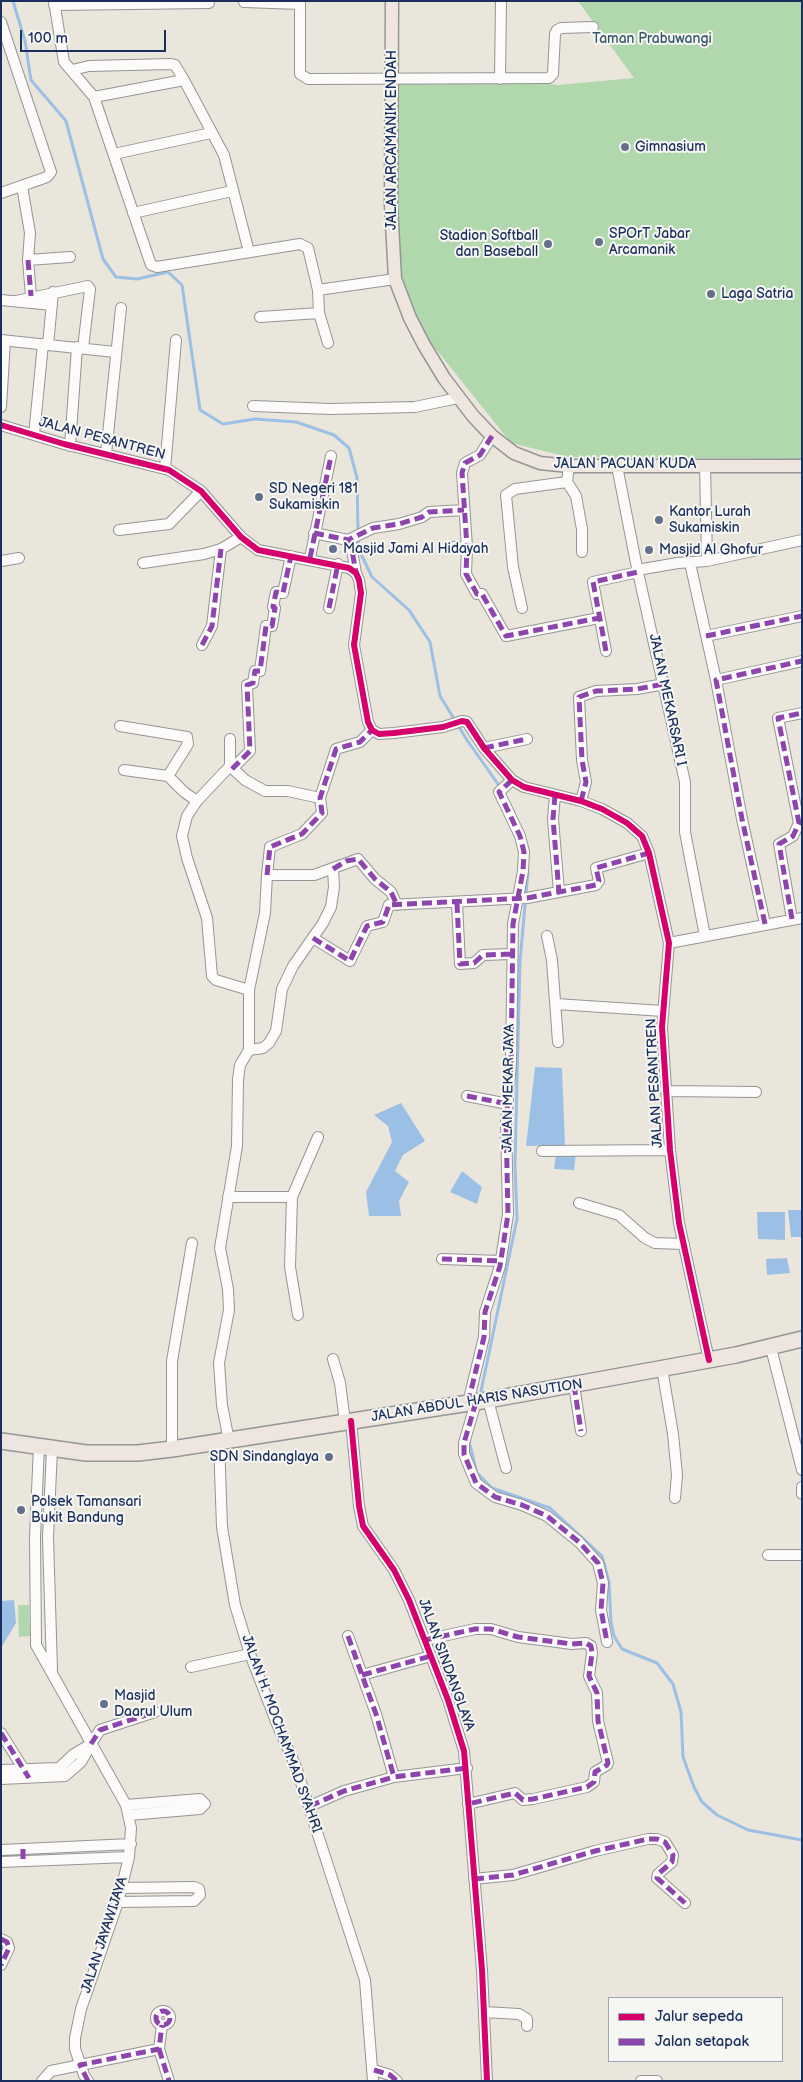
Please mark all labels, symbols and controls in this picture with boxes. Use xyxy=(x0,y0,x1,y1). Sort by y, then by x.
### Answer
scale bar xyxy=(22,20,169,52)
text: 100 m xyxy=(28,29,68,48)
park label: Taman Prabuwangi xyxy=(592,31,712,47)
street label: JALAN ARCAMANIK ENDAH xyxy=(384,50,400,230)
place label: Gimnasium xyxy=(635,139,706,155)
marker: Gimnasium xyxy=(619,141,631,153)
place label: SPOrT Jabar Arcamanik xyxy=(609,226,690,258)
place label: Stadion Softball dan Baseball xyxy=(440,228,538,260)
marker: SPOrT Jabar Arcamanik xyxy=(593,236,605,248)
marker: Stadion Softball dan Baseball xyxy=(542,238,554,250)
place label: Laga Satria xyxy=(721,286,793,302)
marker: Laga Satria xyxy=(705,288,717,300)
street label: JALAN PESANTREN xyxy=(37,414,167,464)
street label: JALAN PACUAN KUDA xyxy=(554,456,696,472)
place label: SD Negeri 181 Sukamiskin xyxy=(269,481,358,514)
marker: SD Negeri 181 Sukamiskin xyxy=(253,491,265,503)
place label: Kantor Lurah Sukamiskin xyxy=(669,504,751,536)
marker: Kantor Lurah Sukamiskin xyxy=(653,514,665,526)
place label: Masjid Jami Al Hidayah xyxy=(343,541,488,557)
place label: Masjid Al Ghofur xyxy=(659,542,763,558)
marker: Masjid Jami Al Hidayah xyxy=(327,543,339,555)
marker: Masjid Al Ghofur xyxy=(643,544,655,556)
street label: JALAN MEKARSARI I xyxy=(645,633,689,767)
street label: JALAN PESANTREN xyxy=(643,1018,667,1148)
street label: JALAN MEKAR JAYA xyxy=(499,1024,519,1152)
street label: JALAN ABDUL HARIS NASUTION xyxy=(370,1376,584,1426)
place label: SDN Sindanglaya xyxy=(210,1449,319,1465)
marker: SDN Sindanglaya xyxy=(323,1451,335,1463)
place label: Polsek Tamansari Bukit Bandung xyxy=(31,1494,142,1526)
marker: Polsek Tamansari Bukit Bandung xyxy=(15,1504,27,1516)
street label: JALAN SINDANGLAYA xyxy=(414,1597,478,1733)
street label: JALAN H. MOCHAMMAD SYAHRI xyxy=(237,1633,325,1835)
place label: Masjid Daarul Ulum xyxy=(114,1688,192,1720)
marker: Masjid Daarul Ulum xyxy=(98,1698,110,1710)
street label: JALAN JAYAWIJAYA xyxy=(78,1875,132,1995)
legend xyxy=(608,1997,783,2062)
text: Jalur sepeda xyxy=(655,2007,743,2026)
text: Jalan setapak xyxy=(655,2032,749,2051)

